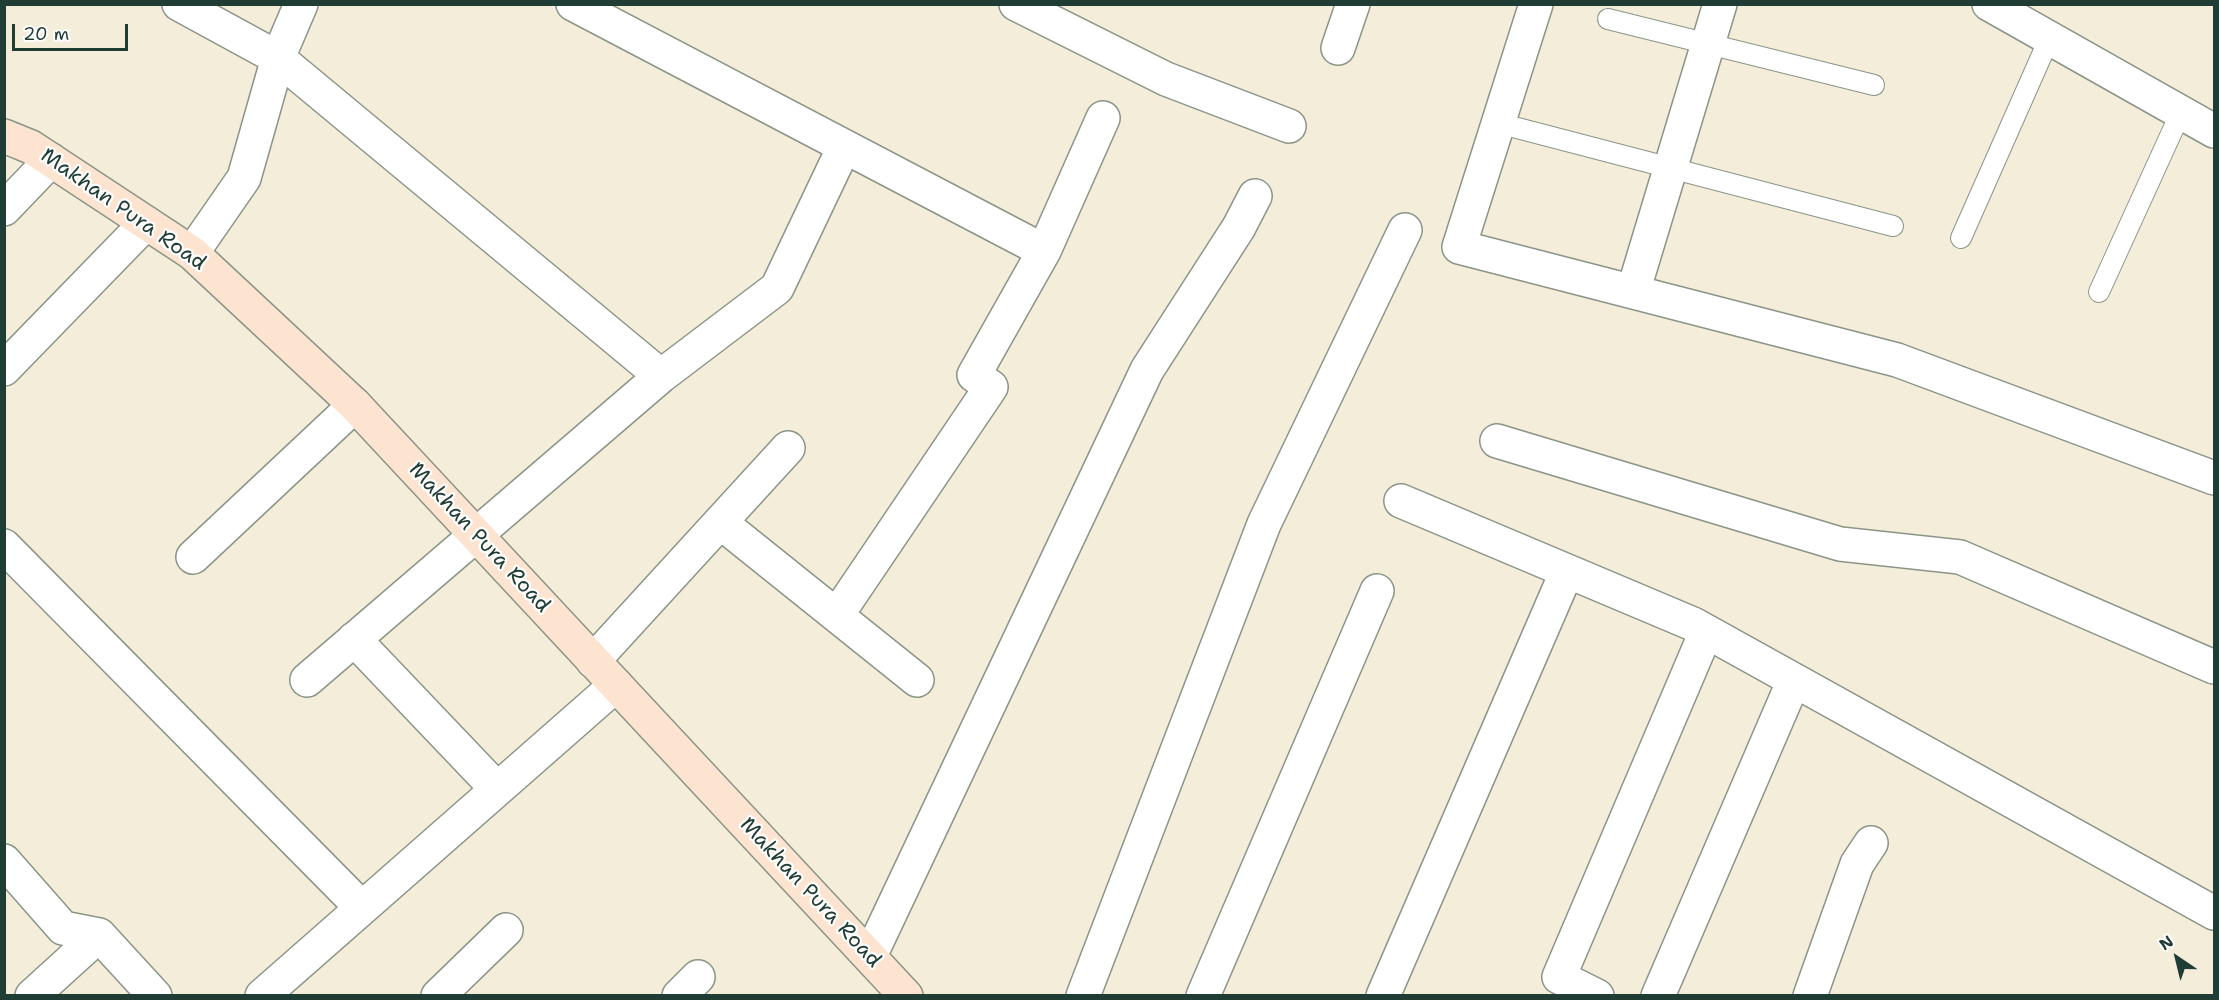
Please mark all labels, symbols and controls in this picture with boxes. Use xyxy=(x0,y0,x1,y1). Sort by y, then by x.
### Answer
scale bar xyxy=(15,12,130,50)
text: 20 m xyxy=(23,22,69,46)
street label: Makhan Pura Road xyxy=(35,143,211,277)
street label: Makhan Pura Road xyxy=(403,458,555,618)
street label: Makhan Pura Road xyxy=(734,813,886,973)
north arrow xyxy=(2147,928,2207,988)
text: N xyxy=(2155,931,2178,955)

